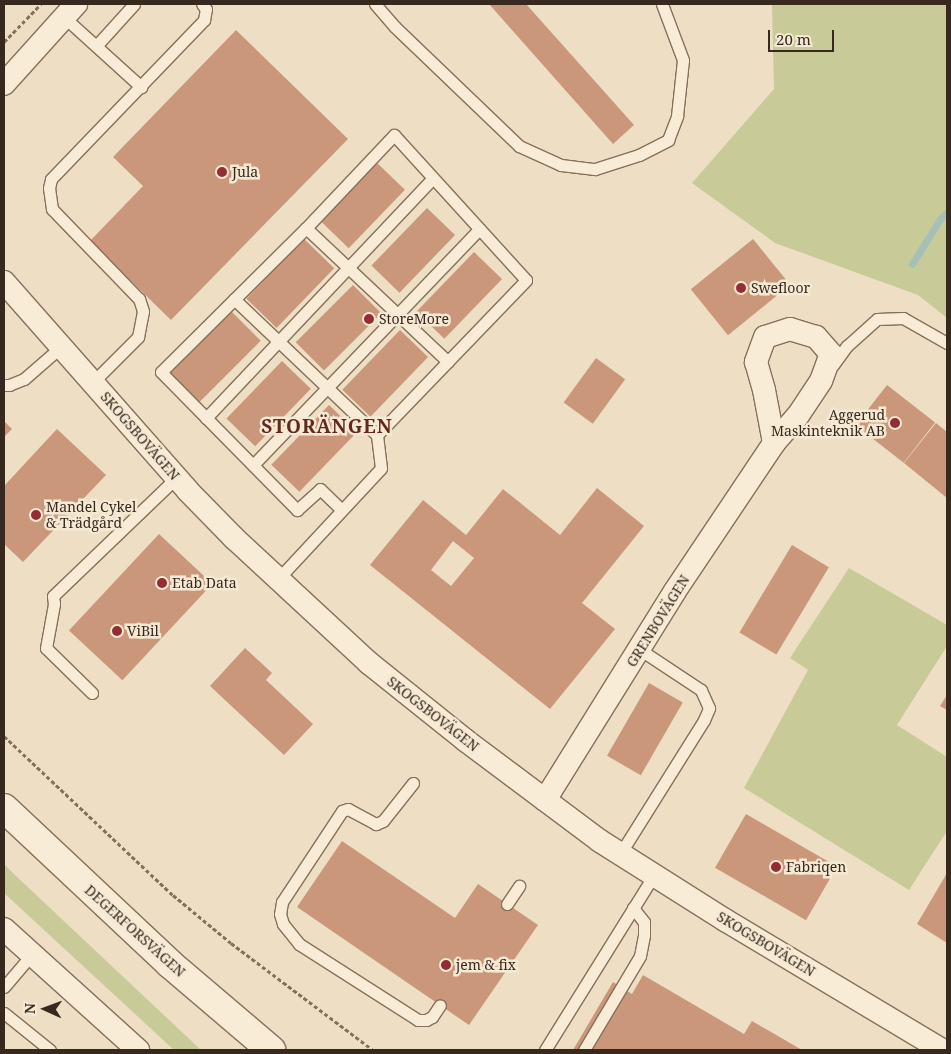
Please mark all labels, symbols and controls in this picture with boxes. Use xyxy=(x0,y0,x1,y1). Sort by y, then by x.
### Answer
scale bar xyxy=(771,20,837,52)
text: 20 m xyxy=(776,29,811,49)
place label: Jula xyxy=(232,164,258,180)
marker: Jula xyxy=(216,166,228,178)
place label: Swefloor xyxy=(751,280,810,296)
marker: Swefloor xyxy=(735,282,747,294)
place label: StoreMore xyxy=(379,311,449,327)
marker: StoreMore xyxy=(363,313,375,325)
street label: SKOGSBOVÄGEN xyxy=(97,388,183,484)
place label: Aggerud Maskinteknik AB xyxy=(771,407,885,440)
district label: STORÄNGEN xyxy=(260,416,394,438)
marker: Aggerud Maskinteknik AB xyxy=(889,417,901,429)
place label: Mandel Cykel & Trädgård xyxy=(46,499,136,532)
marker: Mandel Cykel & Trädgård xyxy=(30,509,42,521)
street label: GRENBOVÄGEN xyxy=(623,572,693,670)
place label: Etab Data xyxy=(172,575,237,591)
marker: Etab Data xyxy=(156,577,168,589)
place label: ViBil xyxy=(127,623,159,639)
marker: ViBil xyxy=(111,625,123,637)
street label: SKOGSBOVÄGEN xyxy=(384,673,482,755)
place label: Fabriqen xyxy=(786,859,846,875)
marker: Fabriqen xyxy=(770,861,782,873)
street label: DEGERFORSVÄGEN xyxy=(81,882,189,980)
street label: SKOGSBOVÄGEN xyxy=(714,908,818,980)
place label: jem & fix xyxy=(456,957,516,973)
marker: jem & fix xyxy=(440,959,452,971)
north arrow xyxy=(20,984,70,1034)
text: N xyxy=(20,1003,39,1014)

